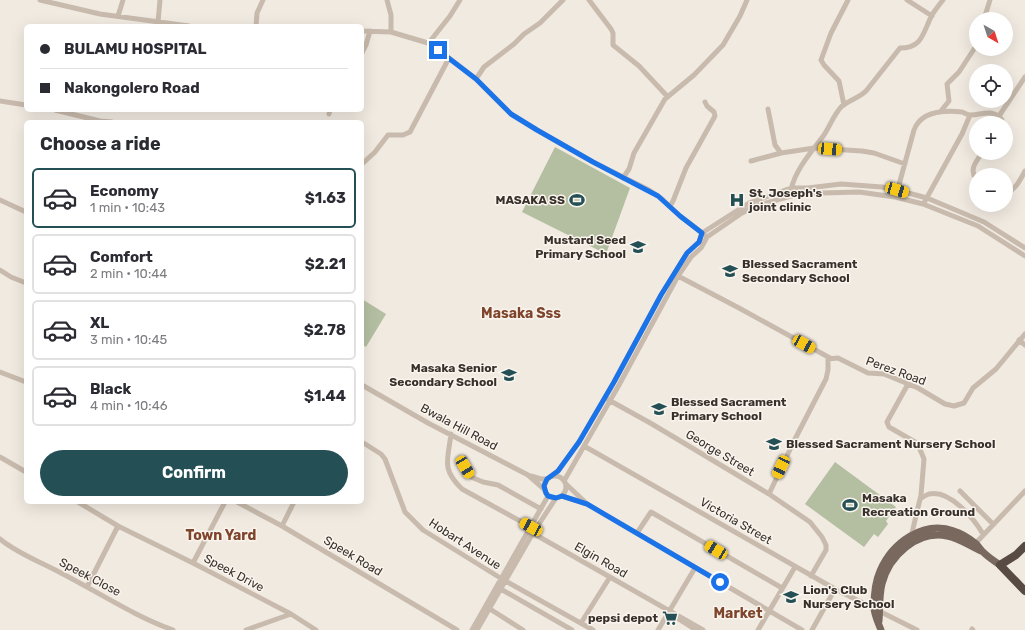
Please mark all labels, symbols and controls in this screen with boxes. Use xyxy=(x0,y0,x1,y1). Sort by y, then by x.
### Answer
north arrow xyxy=(969,12,1013,56)
map controls xyxy=(969,12,1013,212)
text: BULAMU HOSPITAL xyxy=(64,40,207,58)
route end xyxy=(429,41,447,59)
button: locate xyxy=(969,64,1013,108)
text: Nakongolero Road xyxy=(64,79,200,97)
button: + xyxy=(969,116,1013,160)
text: Choose a ride xyxy=(40,133,161,155)
car xyxy=(818,142,842,156)
button: − xyxy=(969,168,1013,212)
icon: car xyxy=(42,180,78,216)
car xyxy=(884,181,910,199)
text: Economy xyxy=(90,182,159,200)
place label: St, Joseph's joint clinic xyxy=(748,186,822,214)
text: $1.63 xyxy=(305,189,346,207)
sports icon: MASAKA SS xyxy=(568,191,586,209)
hospital icon: St, Joseph's joint clinic xyxy=(728,191,746,209)
place label: MASAKA SS xyxy=(495,193,565,207)
text: 1 min · 10:43 xyxy=(90,200,165,215)
place label: Mustard Seed Primary School xyxy=(535,233,626,261)
school or university icon: Mustard Seed Primary School xyxy=(629,238,647,256)
icon: car xyxy=(42,246,78,282)
text: Comfort xyxy=(90,248,153,266)
text: $2.21 xyxy=(305,255,346,273)
place label: Blessed Sacrament Secondary School xyxy=(742,257,858,285)
school or university icon: Blessed Sacrament Secondary School xyxy=(721,262,739,280)
text: 2 min · 10:44 xyxy=(90,266,167,281)
district label: Masaka Sss xyxy=(481,305,561,322)
icon: car xyxy=(42,312,78,348)
text: XL xyxy=(90,314,109,332)
text: $2.78 xyxy=(304,321,346,339)
text: 3 min · 10:45 xyxy=(90,332,167,347)
car xyxy=(791,333,817,355)
street label: Perez Road xyxy=(864,354,928,388)
place label: Masaka Senior Secondary School xyxy=(389,361,498,389)
school or university icon: Masaka Senior Secondary School xyxy=(500,366,518,384)
icon: car xyxy=(42,378,78,414)
text: Black xyxy=(90,380,131,398)
text: $1.44 xyxy=(304,387,346,405)
place label: Blessed Sacrament Primary School xyxy=(671,395,787,423)
text: 4 min · 10:46 xyxy=(90,398,168,413)
school or university icon: Blessed Sacrament Primary School xyxy=(650,400,668,418)
street label: Bwala Hill Road xyxy=(418,401,500,453)
street label: George Street xyxy=(683,427,757,479)
school or university icon: Blessed Sacrament Nursery School xyxy=(765,435,783,453)
place label: Blessed Sacrament Nursery School xyxy=(786,437,995,451)
button: Confirm xyxy=(40,450,348,496)
car xyxy=(454,454,476,480)
car xyxy=(770,454,792,480)
place label: Masaka Recreation Ground xyxy=(862,491,975,519)
street label: Victoria Street xyxy=(698,495,775,547)
sports icon: Masaka Recreation Ground xyxy=(841,496,859,514)
street label: Hobart Avenue xyxy=(426,515,504,573)
car xyxy=(518,516,544,538)
district label: Town Yard xyxy=(186,527,257,544)
street label: Speek Road xyxy=(321,533,385,579)
street label: Elgin Road xyxy=(572,539,630,581)
car xyxy=(703,539,729,561)
street label: Speek Drive xyxy=(202,551,267,595)
street label: Speek Close xyxy=(57,555,123,599)
route start xyxy=(711,573,729,591)
place label: Lion's Club Nursery School xyxy=(803,583,894,611)
school or university icon: Lion's Club Nursery School xyxy=(782,588,800,606)
district label: Market xyxy=(714,605,763,622)
supermarket icon: pepsi depot xyxy=(661,609,679,627)
place label: pepsi depot xyxy=(588,611,658,625)

